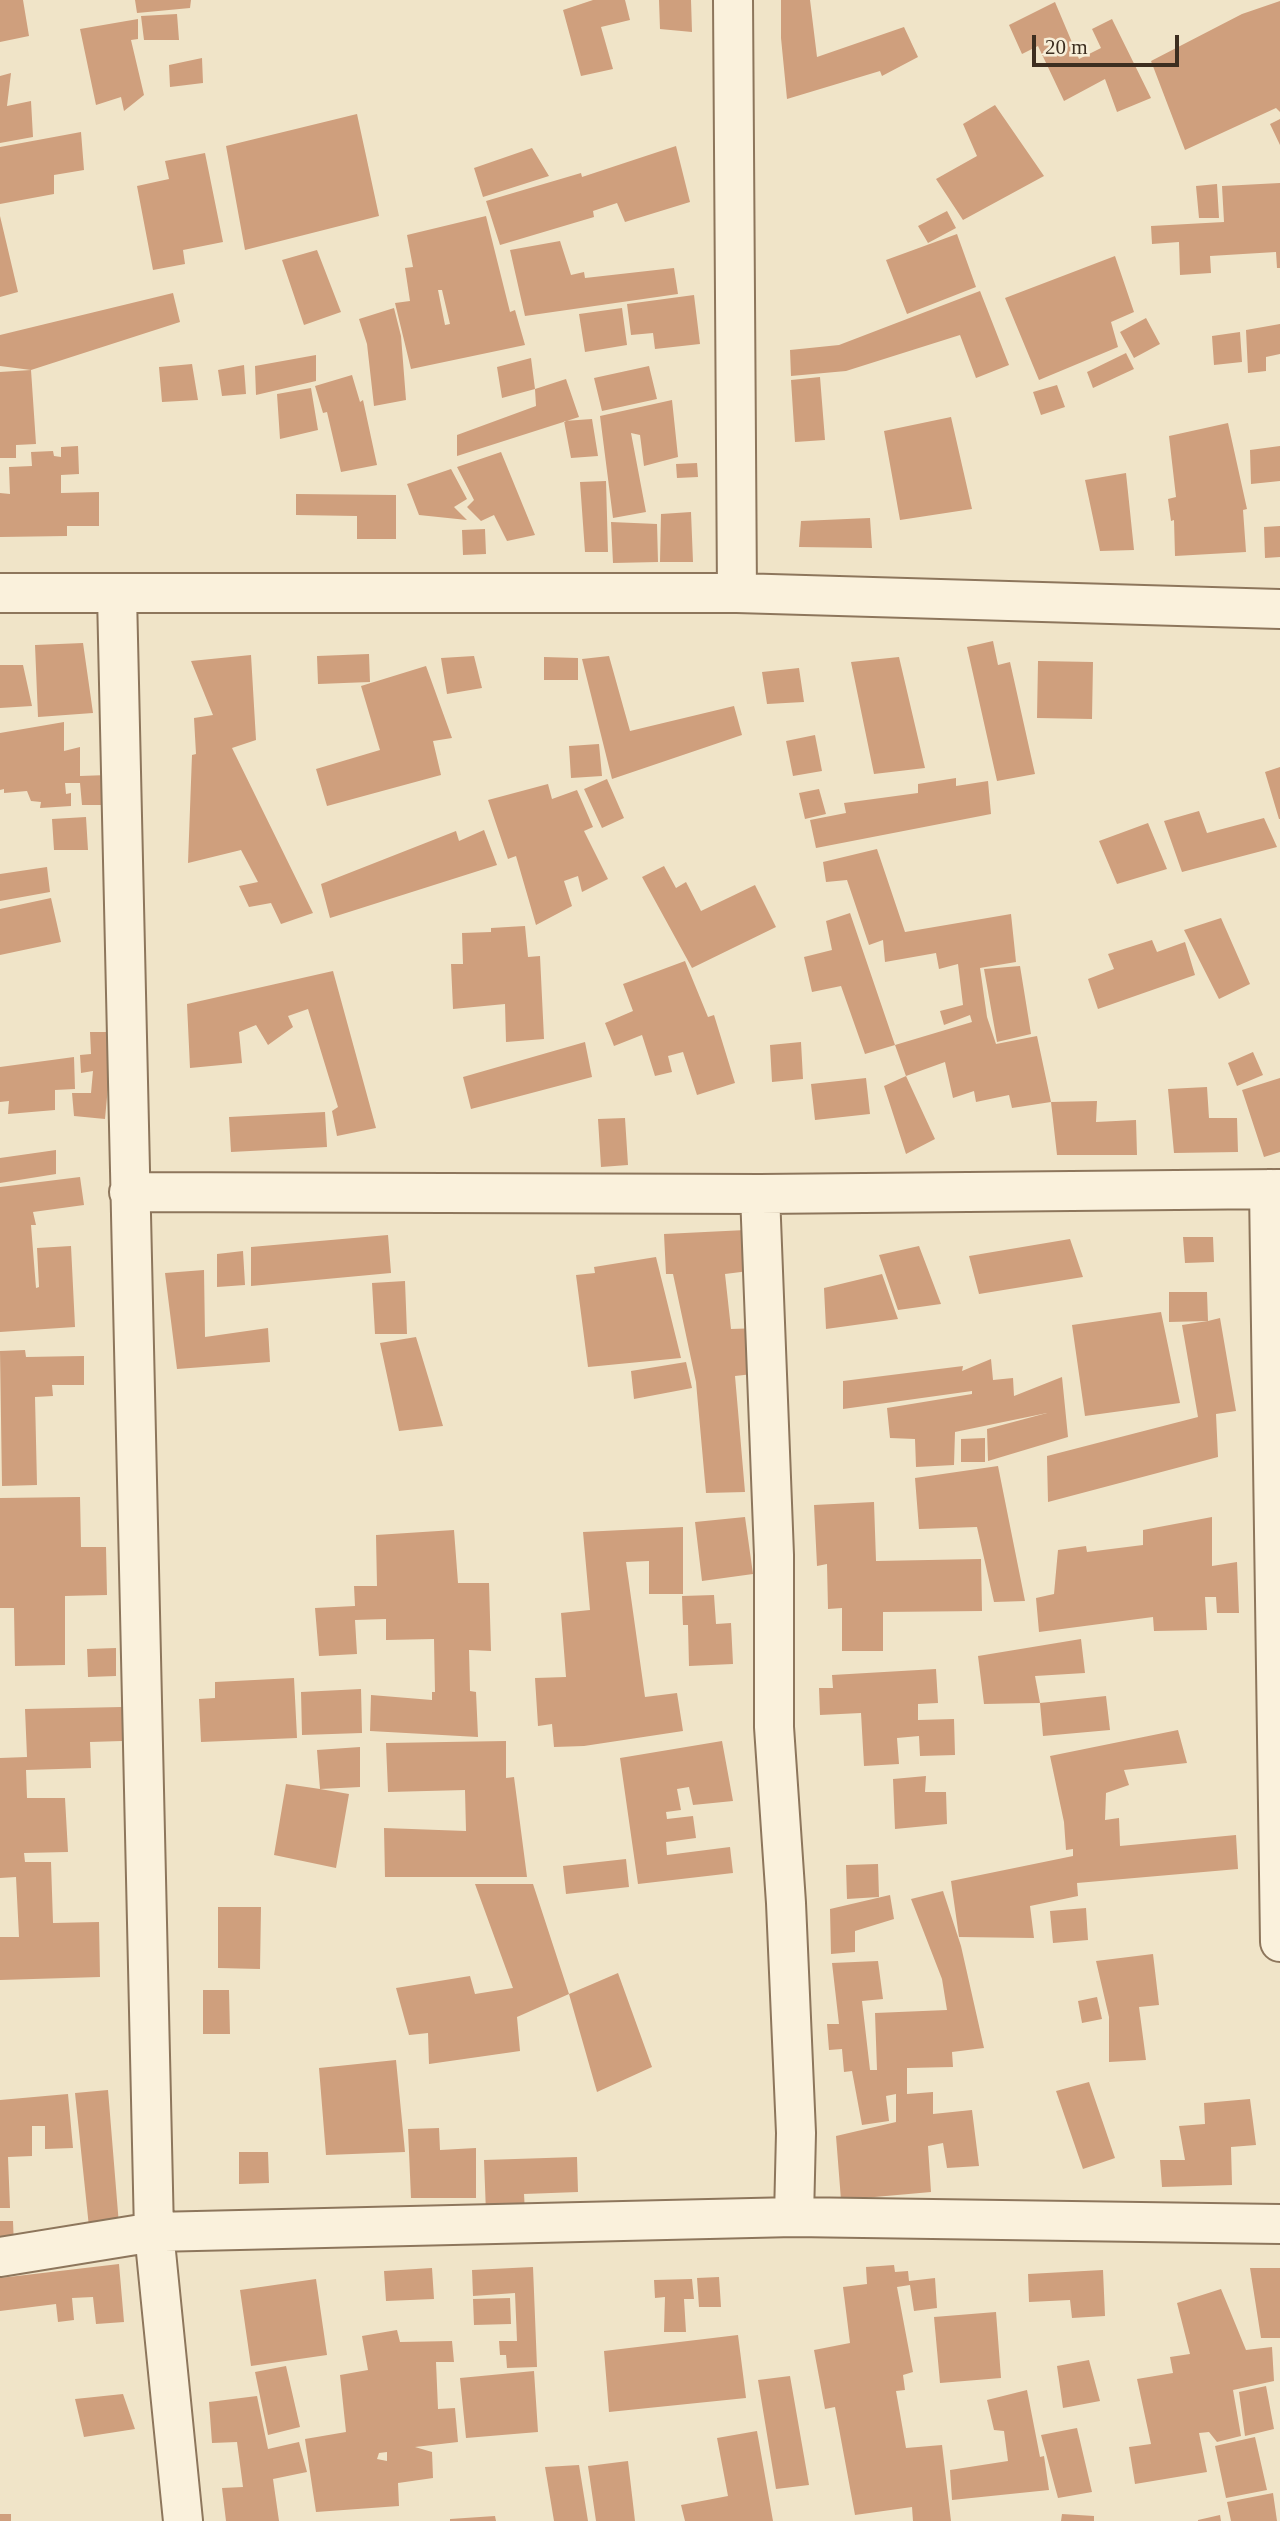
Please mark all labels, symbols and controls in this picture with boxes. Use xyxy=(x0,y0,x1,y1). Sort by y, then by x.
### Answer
scale bar xyxy=(1035,21,1182,65)
text: 20 m xyxy=(1045,35,1088,59)

